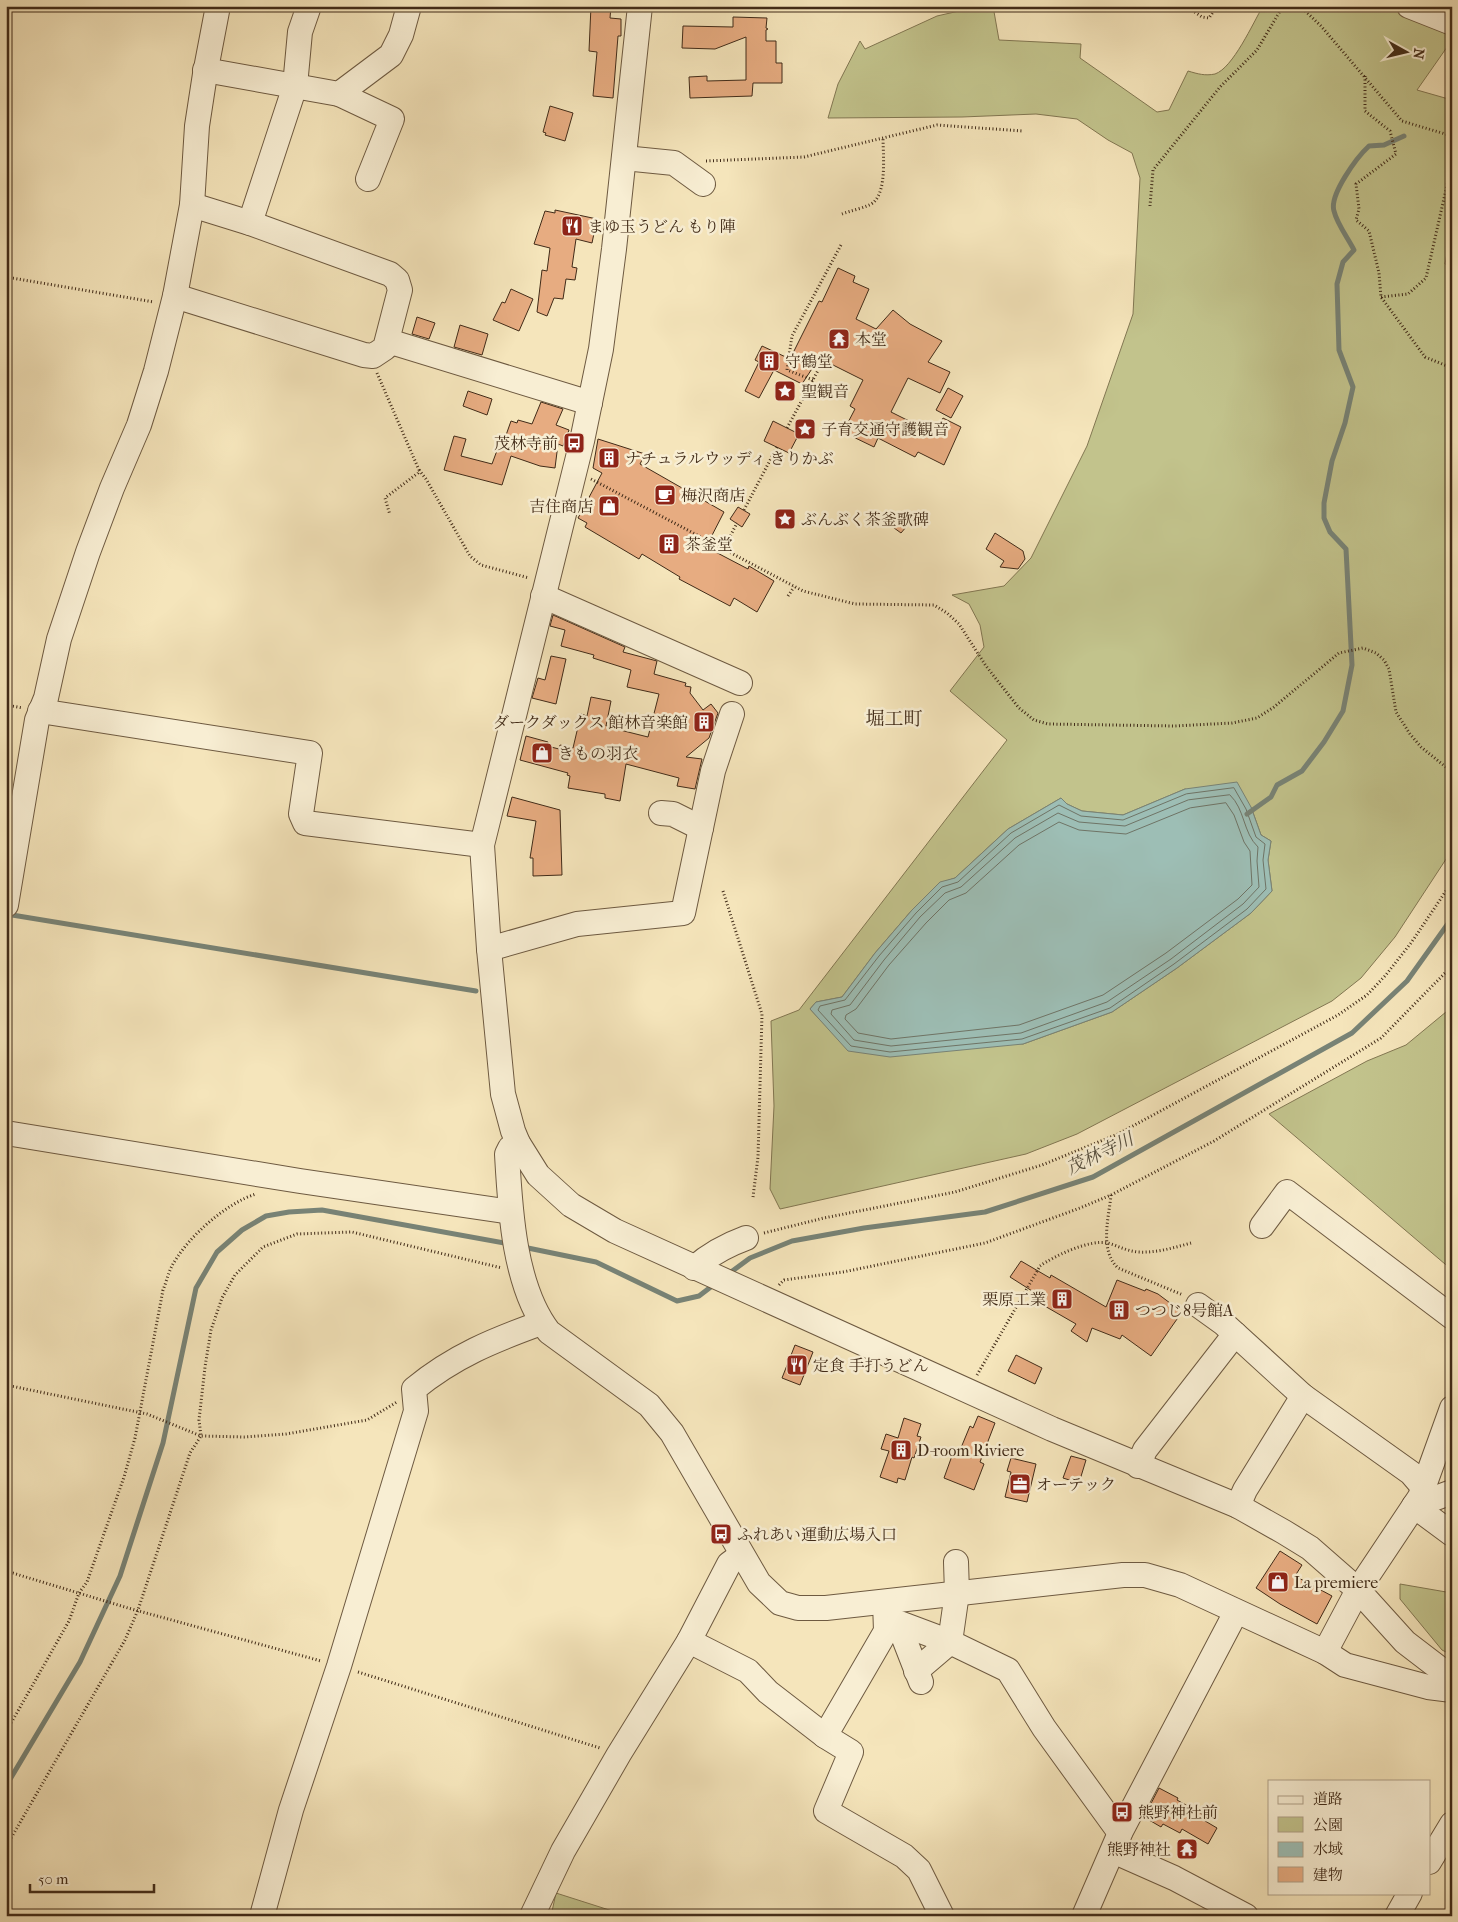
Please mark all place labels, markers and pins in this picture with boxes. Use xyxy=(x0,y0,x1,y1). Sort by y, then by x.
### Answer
restaurant icon: まゆ玉うどん もり陣 xyxy=(560,214,584,238)
place label: まゆ玉うどん もり陣 xyxy=(588,217,735,236)
temple icon: 本堂 xyxy=(827,327,851,351)
place label: 本堂 xyxy=(855,330,887,349)
building icon: 守鶴堂 xyxy=(757,349,781,373)
place label: 守鶴堂 xyxy=(785,352,833,371)
place icon: 聖観音 xyxy=(773,379,797,403)
place label: 聖観音 xyxy=(801,382,849,401)
place icon: 子育交通守護観音 xyxy=(793,417,817,441)
place label: 子育交通守護観音 xyxy=(821,420,949,439)
bus stop icon: 茂林寺前 xyxy=(562,431,586,455)
place label: 茂林寺前 xyxy=(494,434,558,453)
building icon: ナチュラルウッディ きりかぶ xyxy=(597,446,621,470)
place label: ナチュラルウッディ きりかぶ xyxy=(625,449,834,468)
cafe icon: 梅沢商店 xyxy=(653,483,677,507)
place label: 梅沢商店 xyxy=(681,486,745,505)
shop icon: 吉住商店 xyxy=(597,494,621,518)
place label: 吉住商店 xyxy=(529,497,593,516)
place icon: ぶんぶく茶釜歌碑 xyxy=(773,507,797,531)
place label: ぶんぶく茶釜歌碑 xyxy=(801,510,929,529)
building icon: 茶釜堂 xyxy=(657,532,681,556)
place label: 茶釜堂 xyxy=(685,535,733,554)
building icon: ダークダックス 館林音楽館 xyxy=(692,710,716,734)
place label: ダークダックス 館林音楽館 xyxy=(493,713,688,732)
shop icon: きもの羽衣 xyxy=(530,741,554,765)
place label: きもの羽衣 xyxy=(558,744,638,763)
building icon: 栗原工業 xyxy=(1050,1287,1074,1311)
place label: 栗原工業 xyxy=(982,1290,1046,1309)
building icon: つつじ8号館A xyxy=(1107,1298,1131,1322)
place label: つつじ8号館A xyxy=(1135,1301,1234,1320)
restaurant icon: 定食 手打うどん xyxy=(785,1353,809,1377)
place label: 定食 手打うどん xyxy=(813,1356,928,1375)
building icon: D-room Riviere xyxy=(889,1438,913,1462)
place label: D-room Riviere xyxy=(917,1441,1024,1460)
office icon: オーテック xyxy=(1008,1472,1032,1496)
place label: オーテック xyxy=(1036,1475,1116,1494)
bus stop icon: ふれあい運動広場入口 xyxy=(709,1522,733,1546)
place label: ふれあい運動広場入口 xyxy=(737,1525,897,1544)
shop icon: La premiere xyxy=(1266,1570,1290,1594)
place label: La premiere xyxy=(1294,1573,1378,1592)
bus stop icon: 熊野神社前 xyxy=(1110,1800,1134,1824)
place label: 熊野神社前 xyxy=(1138,1803,1218,1822)
temple icon: 熊野神社 xyxy=(1175,1837,1199,1861)
place label: 熊野神社 xyxy=(1107,1840,1171,1859)

